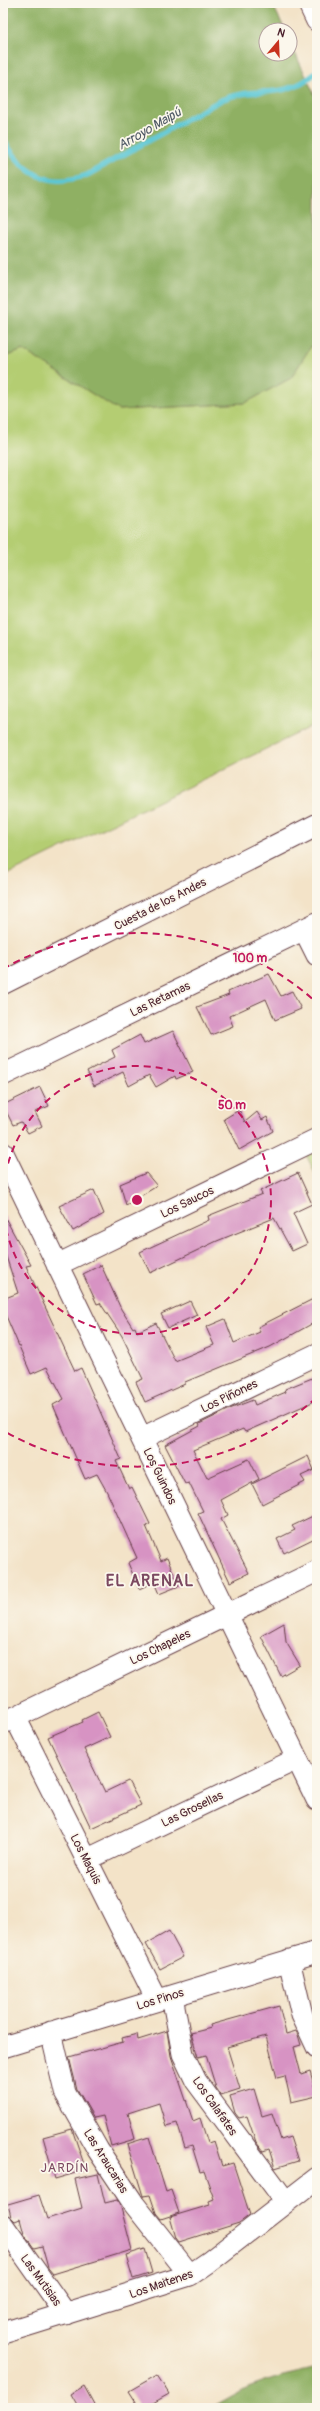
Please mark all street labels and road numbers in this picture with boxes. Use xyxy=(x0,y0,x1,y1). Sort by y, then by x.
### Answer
street label: Cuesta de los Andes xyxy=(112,874,209,934)
street label: Las Retamas xyxy=(128,978,193,1020)
street label: Los Saucos xyxy=(158,1183,217,1222)
street label: Los Piñones xyxy=(198,1376,261,1417)
street label: Los Guindos xyxy=(139,1445,180,1508)
street label: Los Chapeles xyxy=(127,1626,194,1669)
street label: Las Grosellas xyxy=(159,1788,226,1831)
street label: Los Maquis xyxy=(66,1832,105,1887)
street label: Los Pinos xyxy=(135,1985,186,2014)
street label: Los Calafates xyxy=(189,2074,241,2139)
street label: Las Araucarias xyxy=(80,2126,132,2197)
street label: Las Mutisias xyxy=(17,2251,65,2310)
street label: Los Maitenes xyxy=(127,2266,195,2302)

